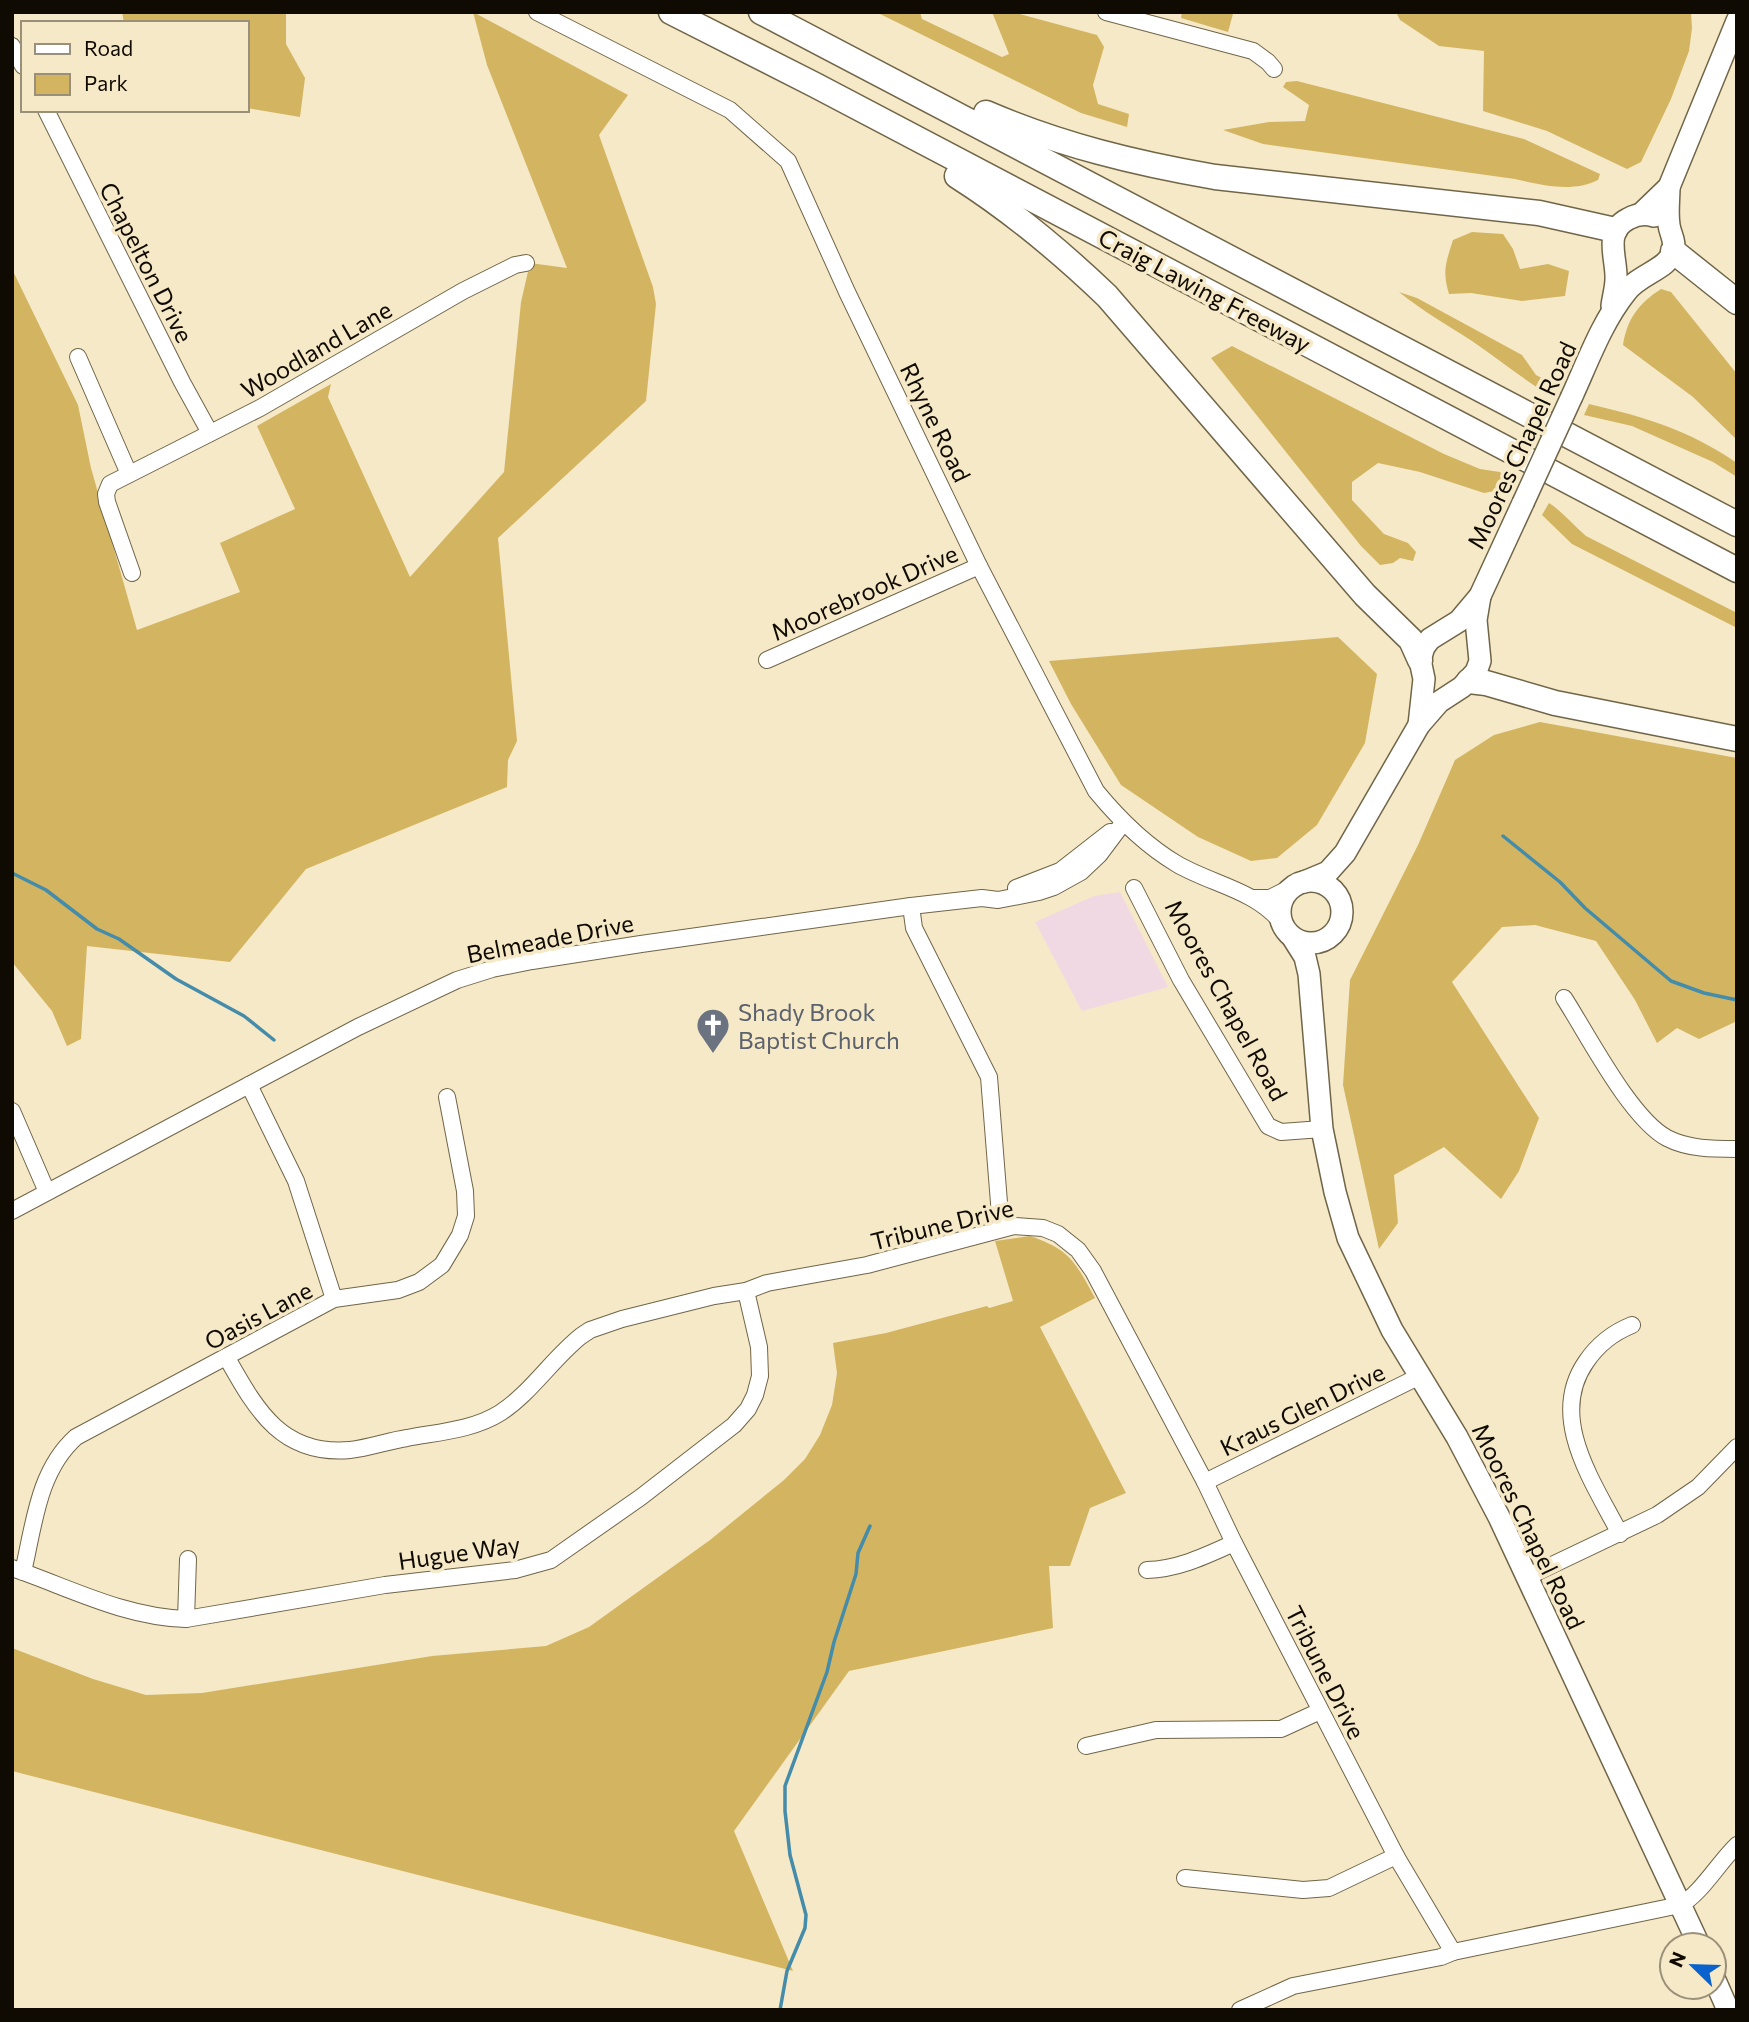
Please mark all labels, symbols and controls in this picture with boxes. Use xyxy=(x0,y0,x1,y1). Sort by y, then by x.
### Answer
legend xyxy=(21,21,248,112)
text: Road xyxy=(84,35,133,60)
text: Park xyxy=(84,70,128,95)
street label: Chapelton Drive xyxy=(94,177,200,347)
street label: Craig Lawing Freeway xyxy=(1094,222,1316,358)
street label: Woodland Lane xyxy=(236,294,396,404)
street label: Moores Chapel Road xyxy=(1460,337,1582,553)
street label: Rhyne Road xyxy=(895,358,977,486)
street label: Moorebrook Drive xyxy=(766,538,962,646)
street label: Moores Chapel Road xyxy=(1160,894,1294,1106)
street label: Belmeade Drive xyxy=(464,908,636,968)
place label: Shady Brook Baptist Church xyxy=(738,997,900,1054)
church icon: Shady Brook Baptist Church xyxy=(694,1006,732,1055)
street label: Tribune Drive xyxy=(868,1192,1016,1256)
street label: Oasis Lane xyxy=(199,1275,317,1355)
street label: Kraus Glen Drive xyxy=(1215,1357,1389,1461)
street label: Moores Chapel Road xyxy=(1467,1418,1591,1634)
street label: Hugue Way xyxy=(396,1529,522,1575)
street label: Tribune Drive xyxy=(1280,1600,1372,1744)
north arrow xyxy=(1658,1931,1728,2001)
text: N xyxy=(1664,1948,1690,1970)

